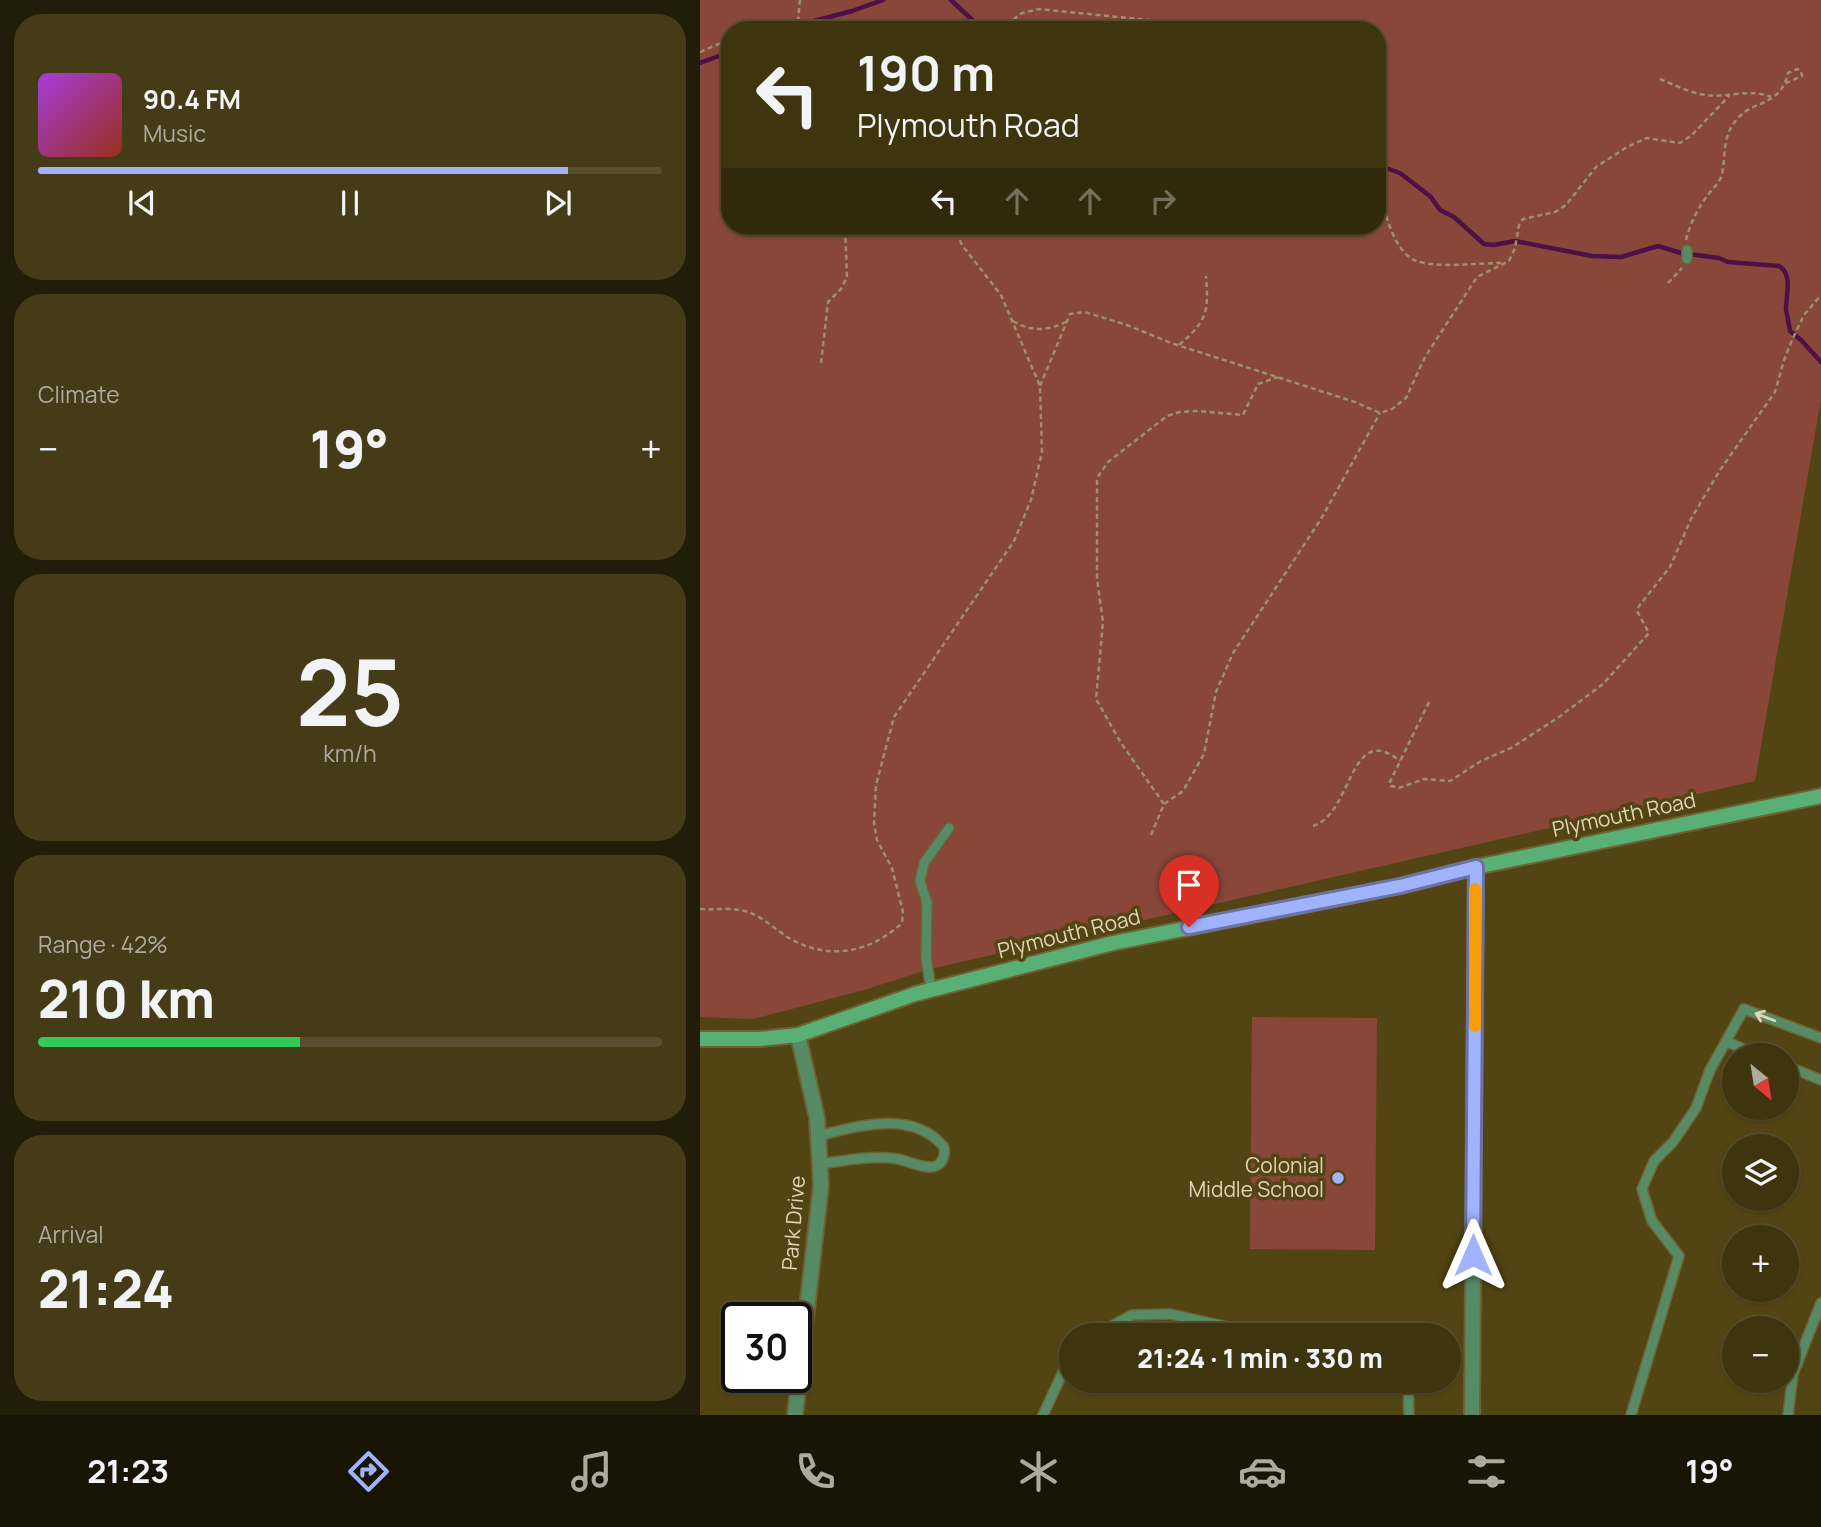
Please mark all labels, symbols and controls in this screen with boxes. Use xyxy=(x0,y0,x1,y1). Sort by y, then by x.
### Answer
text: 190 m xyxy=(857,39,995,106)
icon: left xyxy=(742,49,833,140)
text: 90.4 FM xyxy=(143,81,241,117)
text: Plymouth Road xyxy=(857,103,1080,147)
text: Music xyxy=(143,117,206,149)
icon: left xyxy=(925,182,963,220)
icon: ahead xyxy=(998,182,1036,220)
icon: ahead xyxy=(1071,182,1109,220)
icon: right xyxy=(1144,182,1182,220)
icon: previous xyxy=(123,184,161,222)
icon: pause xyxy=(331,184,369,222)
icon: next xyxy=(539,184,577,222)
text: Climate xyxy=(38,378,120,410)
text: 19° xyxy=(310,413,389,484)
text: − xyxy=(38,422,59,474)
text: + xyxy=(640,422,662,474)
text: 25 xyxy=(296,629,404,753)
text: km/h xyxy=(323,737,377,769)
street label: Plymouth Road xyxy=(1549,785,1698,843)
pin xyxy=(1159,855,1219,927)
icon: arrive xyxy=(1170,866,1208,904)
street label: Plymouth Road xyxy=(994,902,1143,964)
text: Range · 42% xyxy=(38,928,168,960)
text: 210 km xyxy=(38,963,215,1034)
one-way arrow xyxy=(1754,1009,1776,1022)
north arrow xyxy=(1722,1043,1799,1120)
map controls xyxy=(1722,1043,1799,1393)
button: layers xyxy=(1722,1134,1799,1211)
place label: Colonial Middle School xyxy=(1188,1151,1324,1203)
marker: Colonial Middle School xyxy=(1330,1170,1346,1186)
street label: Park Drive xyxy=(775,1174,811,1272)
text: Arrival xyxy=(38,1218,104,1250)
position arrow xyxy=(1436,1218,1510,1292)
button: + xyxy=(1722,1225,1799,1302)
text: 21:24 xyxy=(38,1253,174,1324)
speed limit sign: 30 xyxy=(721,1302,812,1393)
button: − xyxy=(1722,1316,1799,1393)
text: 21:24 · 1 min · 330 m xyxy=(1137,1340,1383,1376)
icon: directions xyxy=(344,1447,393,1496)
icon: music xyxy=(567,1447,616,1496)
icon: phone xyxy=(791,1447,840,1496)
icon: climate xyxy=(1014,1447,1063,1496)
icon: car xyxy=(1238,1447,1287,1496)
icon: filters xyxy=(1462,1447,1511,1496)
text: 21:23 xyxy=(87,1449,169,1493)
text: 19° xyxy=(1685,1449,1734,1493)

